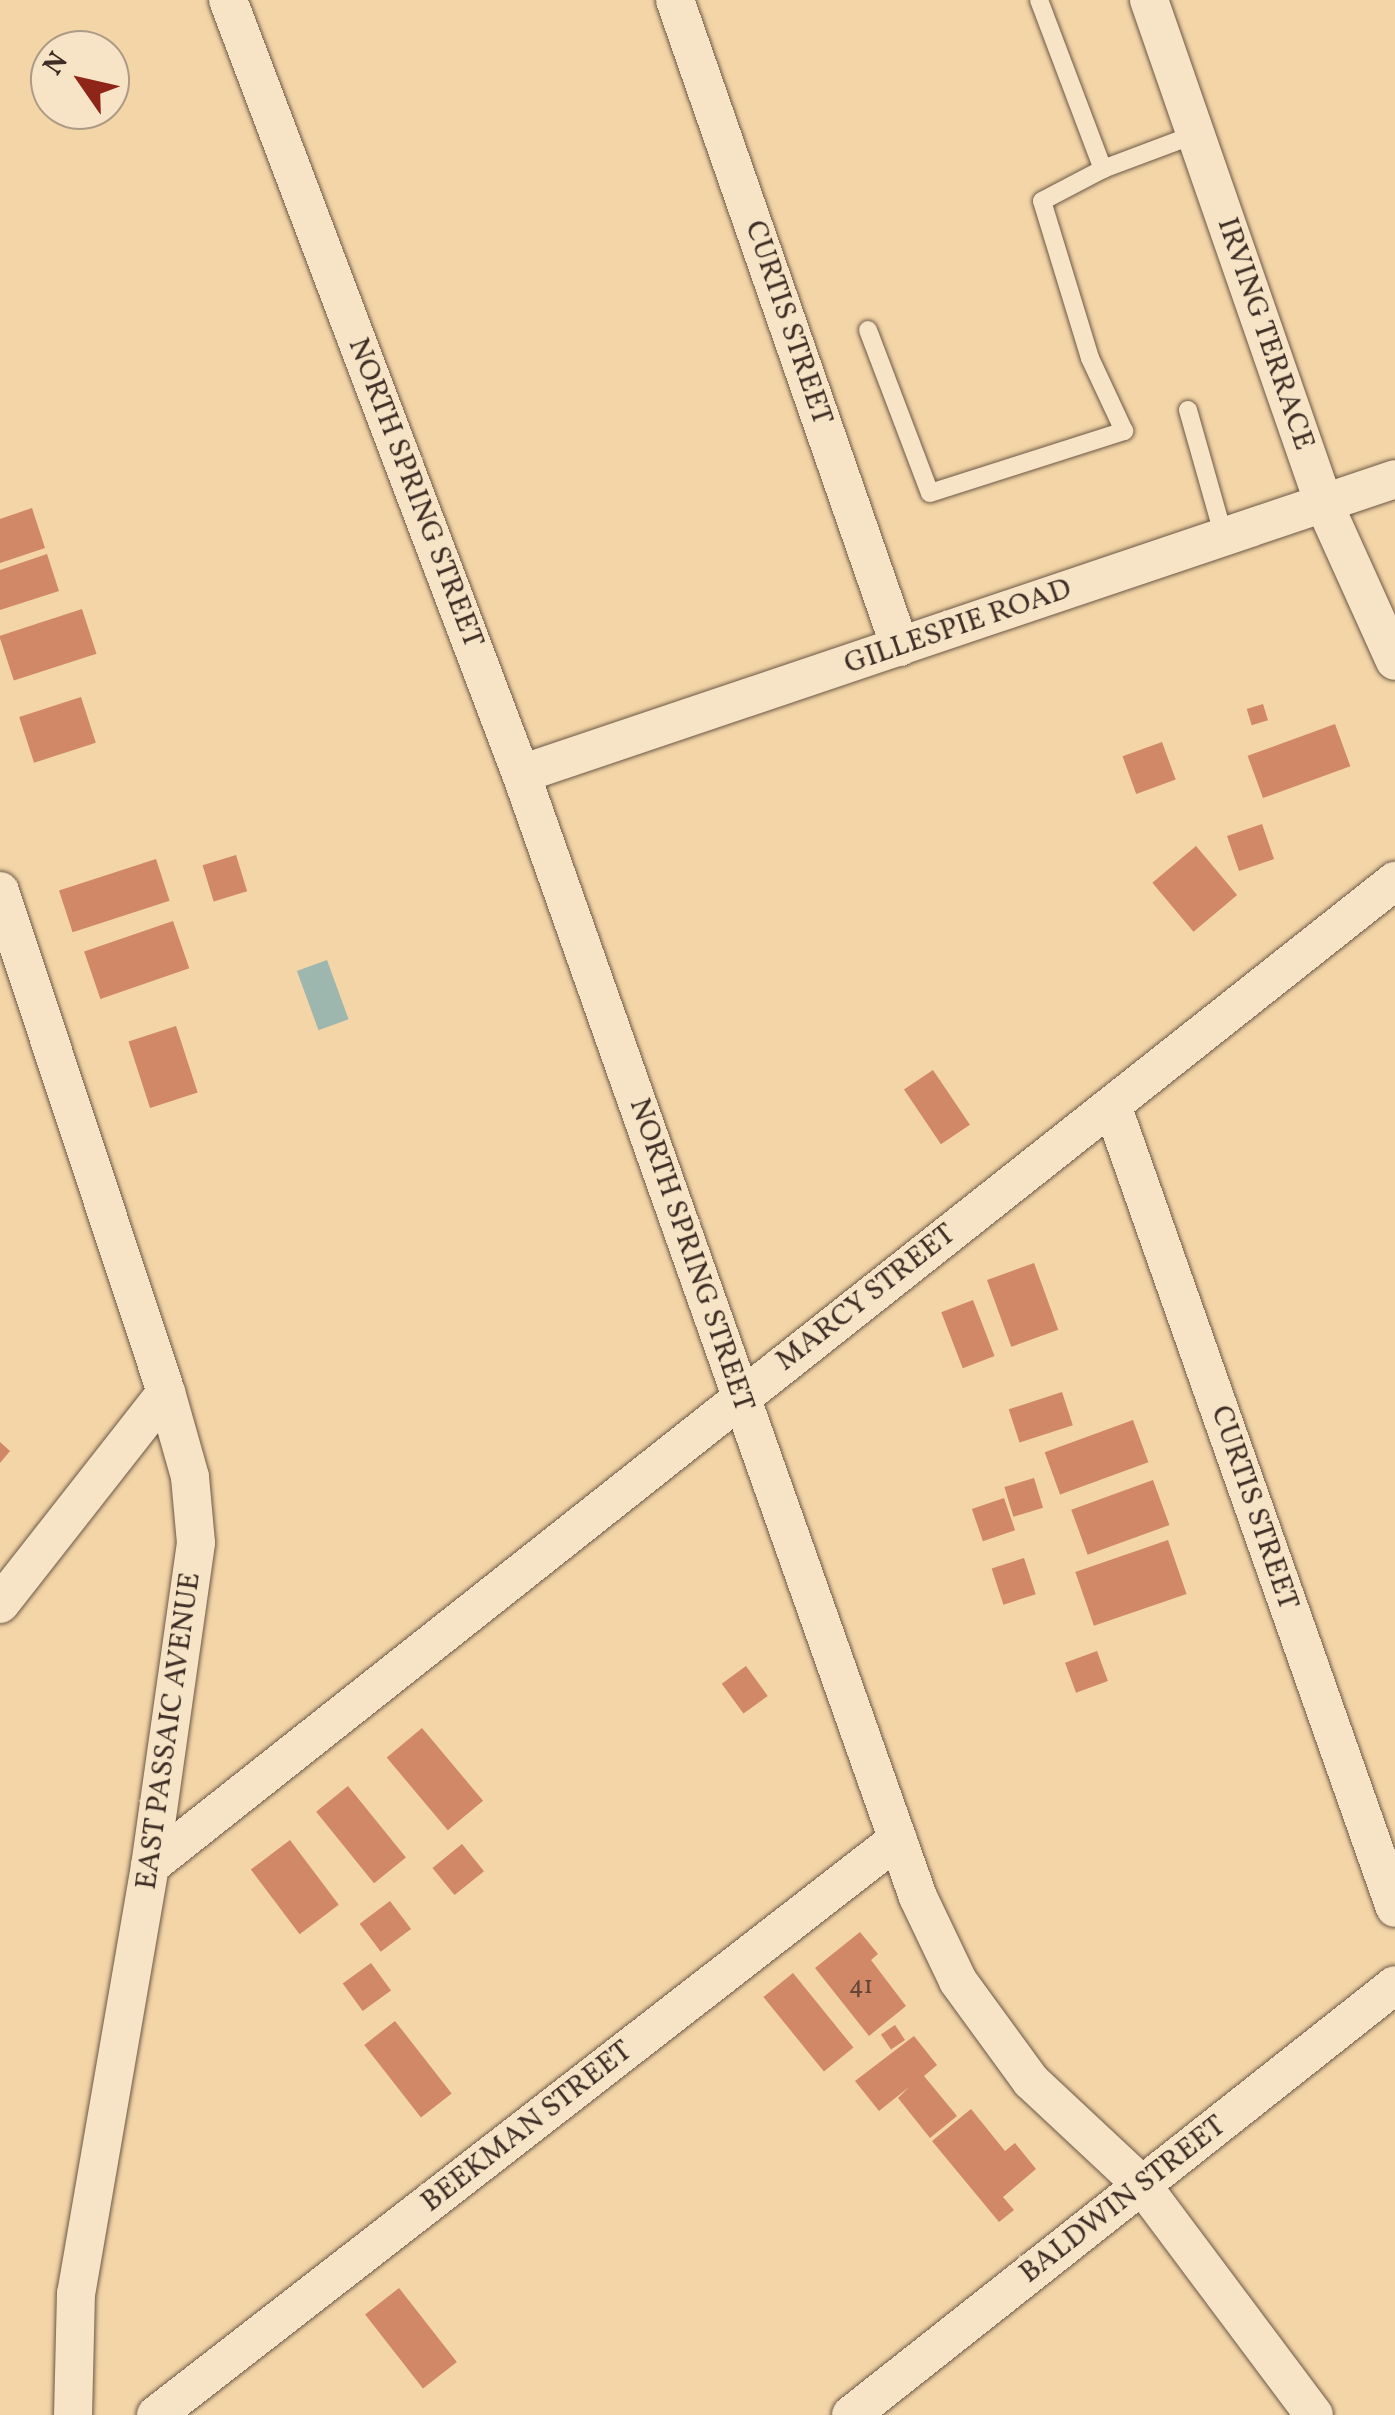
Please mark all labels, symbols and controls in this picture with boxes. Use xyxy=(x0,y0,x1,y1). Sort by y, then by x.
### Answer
north arrow xyxy=(30,30,130,130)
text: N xyxy=(35,45,78,83)
street label: IRVING TERRACE xyxy=(1208,213,1322,455)
street label: CURTIS STREET xyxy=(736,216,840,430)
street label: NORTH SPRING STREET xyxy=(339,333,491,653)
street label: GILLESPIE ROAD xyxy=(840,571,1076,683)
street label: NORTH SPRING STREET xyxy=(620,1094,762,1416)
street label: MARCY STREET xyxy=(769,1216,963,1380)
street label: CURTIS STREET xyxy=(1202,1401,1306,1615)
street label: EAST PASSAIC AVENUE xyxy=(129,1570,209,1892)
house number: 41 xyxy=(849,1972,873,2002)
street label: BEEKMAN STREET xyxy=(414,2033,640,2221)
street label: BALDWIN STREET xyxy=(1013,2108,1233,2292)

